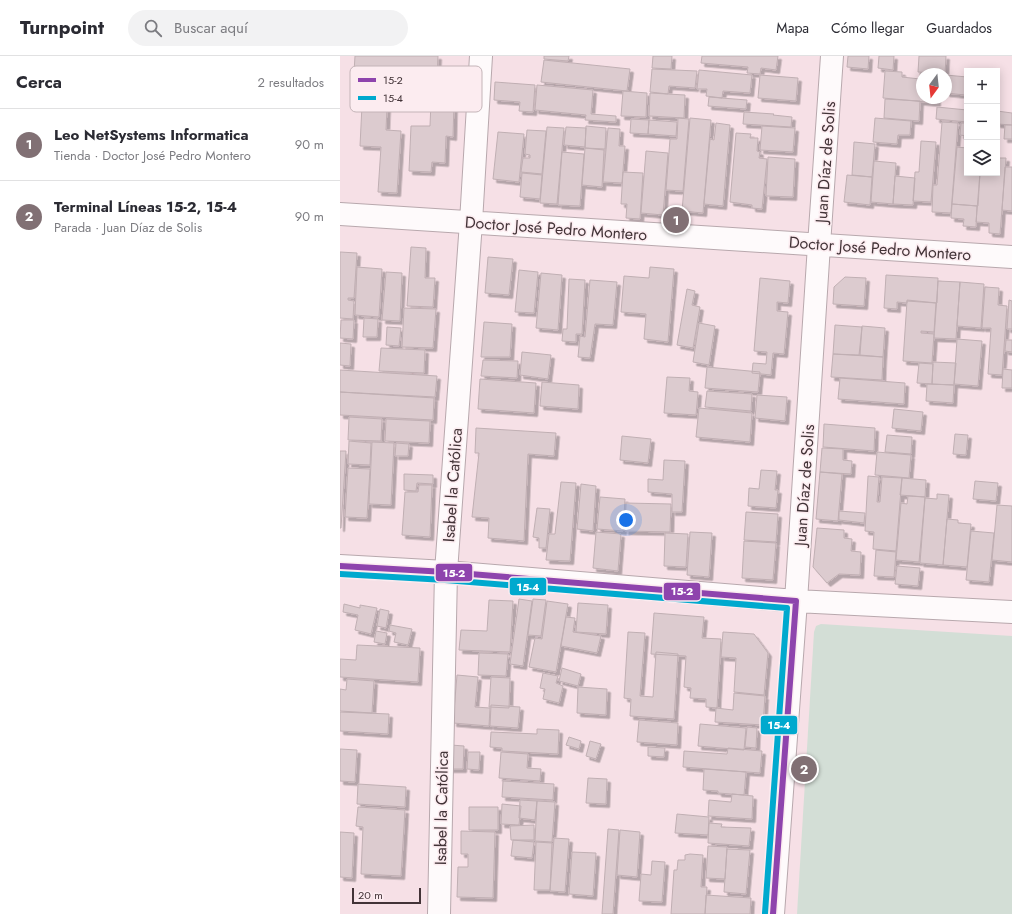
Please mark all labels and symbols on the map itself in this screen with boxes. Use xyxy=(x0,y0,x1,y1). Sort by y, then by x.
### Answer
legend xyxy=(350,66,482,112)
north arrow xyxy=(916,68,952,104)
text: 15-2 xyxy=(383,72,403,88)
text: 15-4 xyxy=(383,90,403,106)
street label: Juan Díaz de Solis xyxy=(810,100,841,226)
pin: 1 xyxy=(663,205,689,235)
street label: Doctor José Pedro Montero xyxy=(464,211,648,246)
street label: Doctor José Pedro Montero xyxy=(788,231,972,266)
street label: Juan Díaz de Solis xyxy=(789,423,820,549)
street label: Isabel la Católica xyxy=(437,427,468,543)
your location xyxy=(616,510,636,530)
line badge: 15-2 xyxy=(435,563,473,582)
text: 15-2 xyxy=(443,565,465,581)
line badge: 15-4 xyxy=(509,577,547,596)
text: 15-4 xyxy=(517,579,540,595)
line badge: 15-2 xyxy=(663,582,701,601)
text: 15-2 xyxy=(671,583,693,599)
line badge: 15-4 xyxy=(760,715,798,735)
text: 15-4 xyxy=(768,717,791,733)
street label: Isabel la Católica xyxy=(429,751,454,865)
pin: 2 xyxy=(791,754,817,784)
scale bar xyxy=(352,886,421,905)

